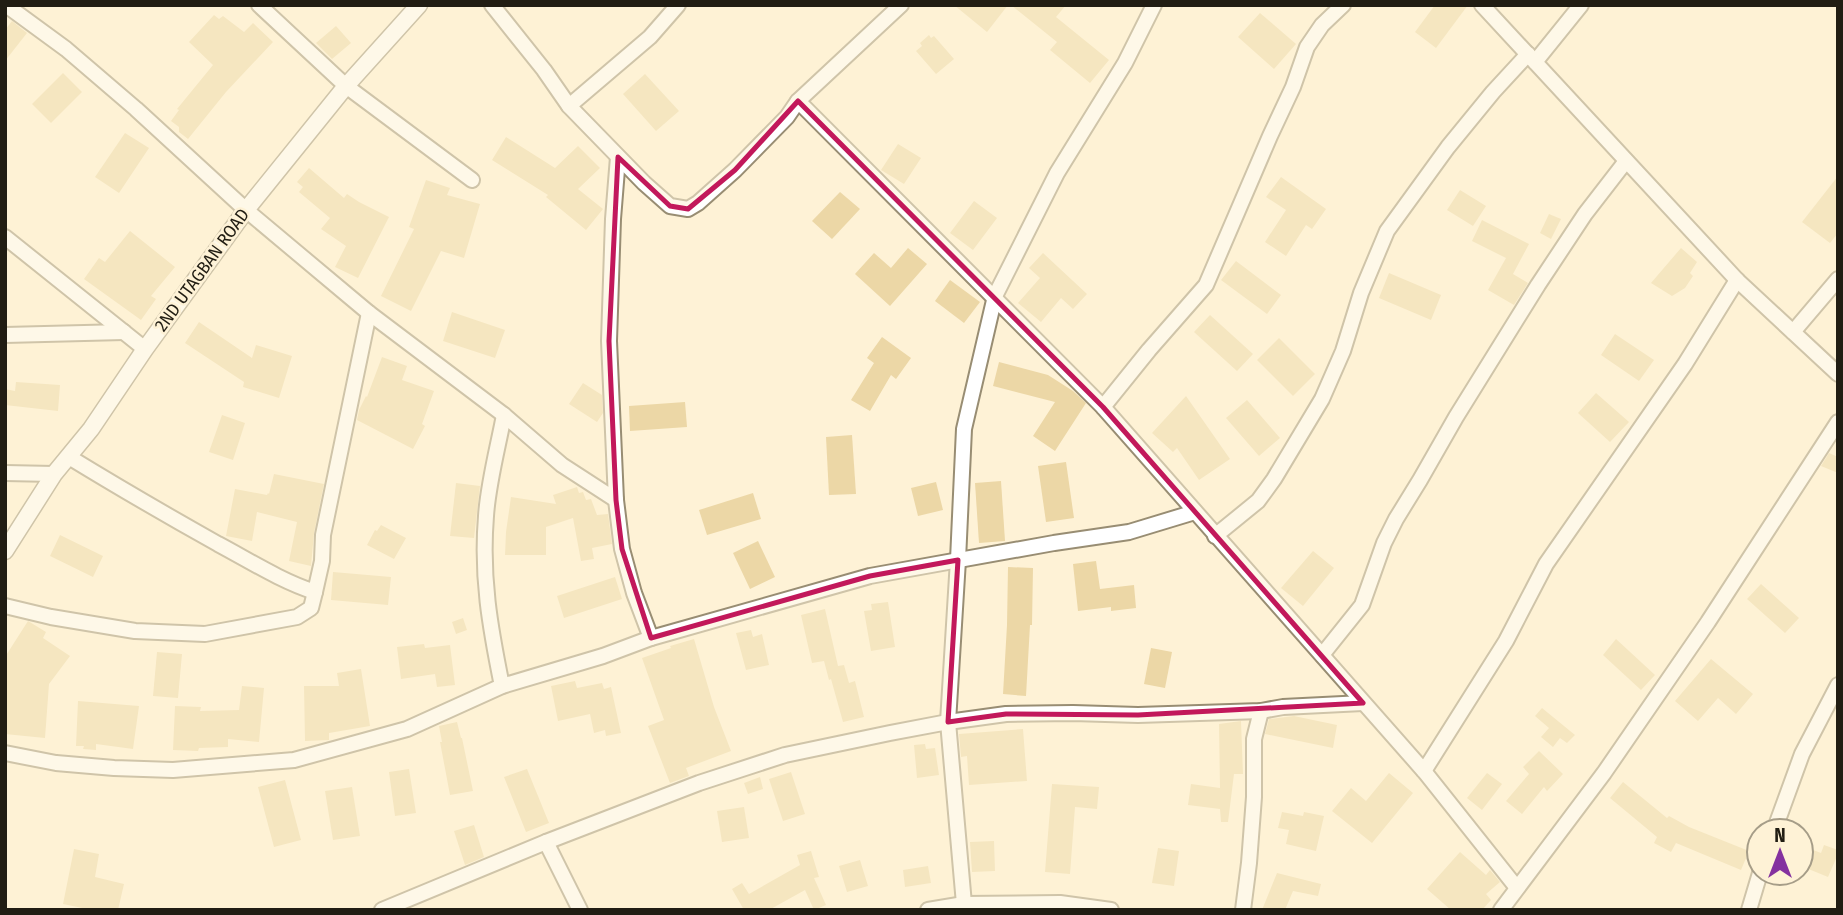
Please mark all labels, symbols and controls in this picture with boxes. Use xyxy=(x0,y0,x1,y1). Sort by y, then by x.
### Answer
street label: 2ND UTAGBAN ROAD xyxy=(150,204,254,336)
north arrow xyxy=(1745,817,1815,887)
text: N xyxy=(1774,824,1786,847)

